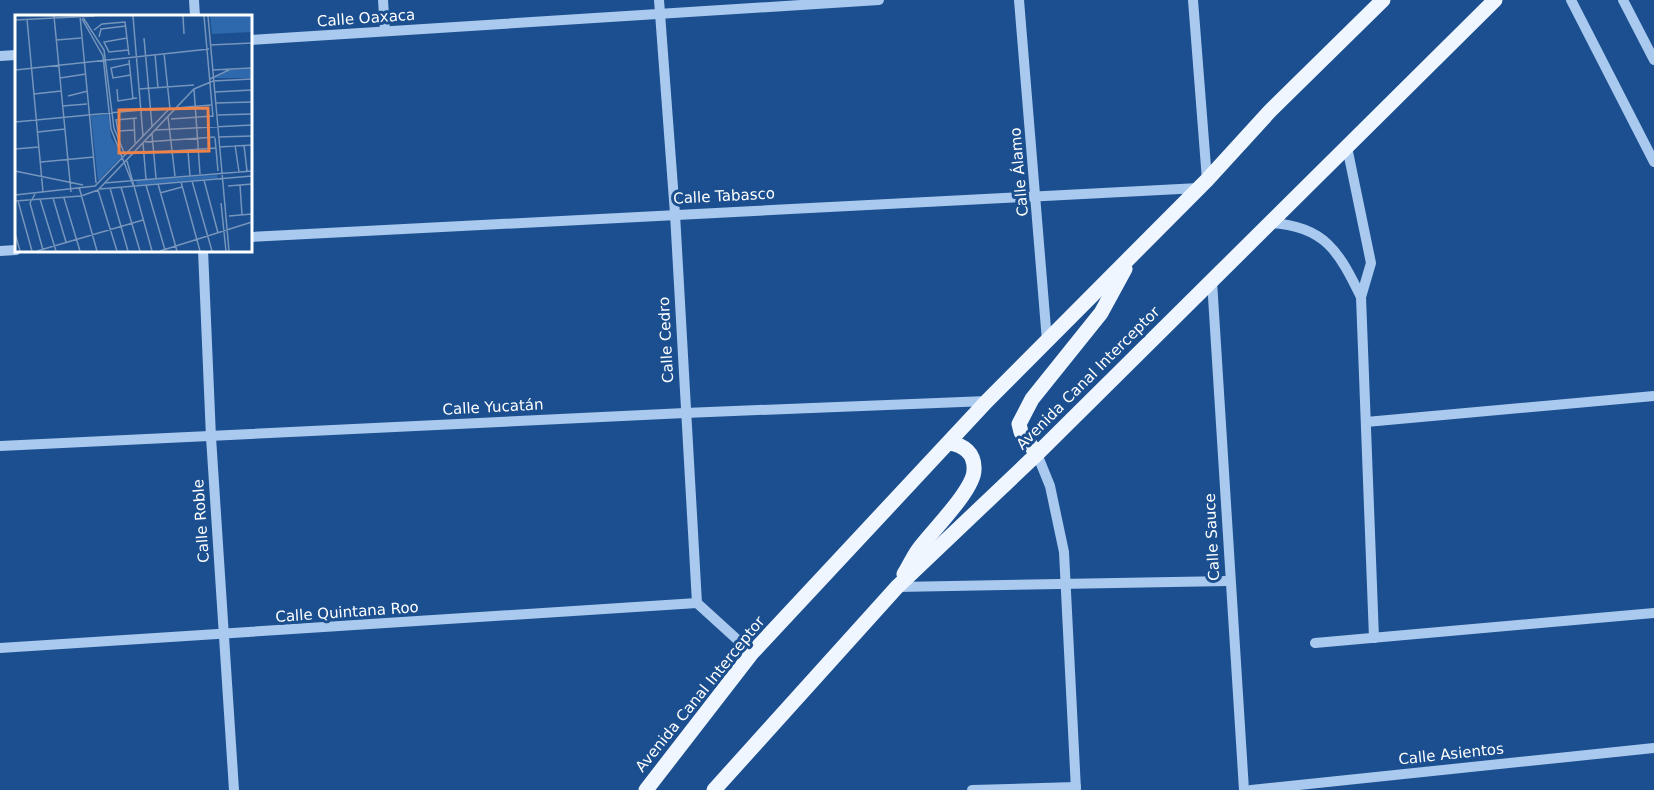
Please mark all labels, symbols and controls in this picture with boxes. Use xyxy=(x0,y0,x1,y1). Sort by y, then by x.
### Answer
street label: Calle Oaxaca xyxy=(316,6,416,30)
inset map xyxy=(15,15,252,252)
street label: Calle Álamo xyxy=(1005,127,1032,217)
street label: Calle Tabasco xyxy=(673,184,775,208)
street label: Calle Cedro xyxy=(655,296,677,384)
street label: Avenida Canal Interceptor xyxy=(1013,302,1164,453)
street label: Calle Yucatán xyxy=(442,395,544,419)
street label: Calle Roble xyxy=(189,479,213,563)
street label: Calle Sauce xyxy=(1201,493,1223,581)
street label: Calle Quintana Roo xyxy=(275,598,419,626)
street label: Avenida Canal Interceptor xyxy=(632,612,769,775)
street label: Calle Asientos xyxy=(1397,739,1505,768)

